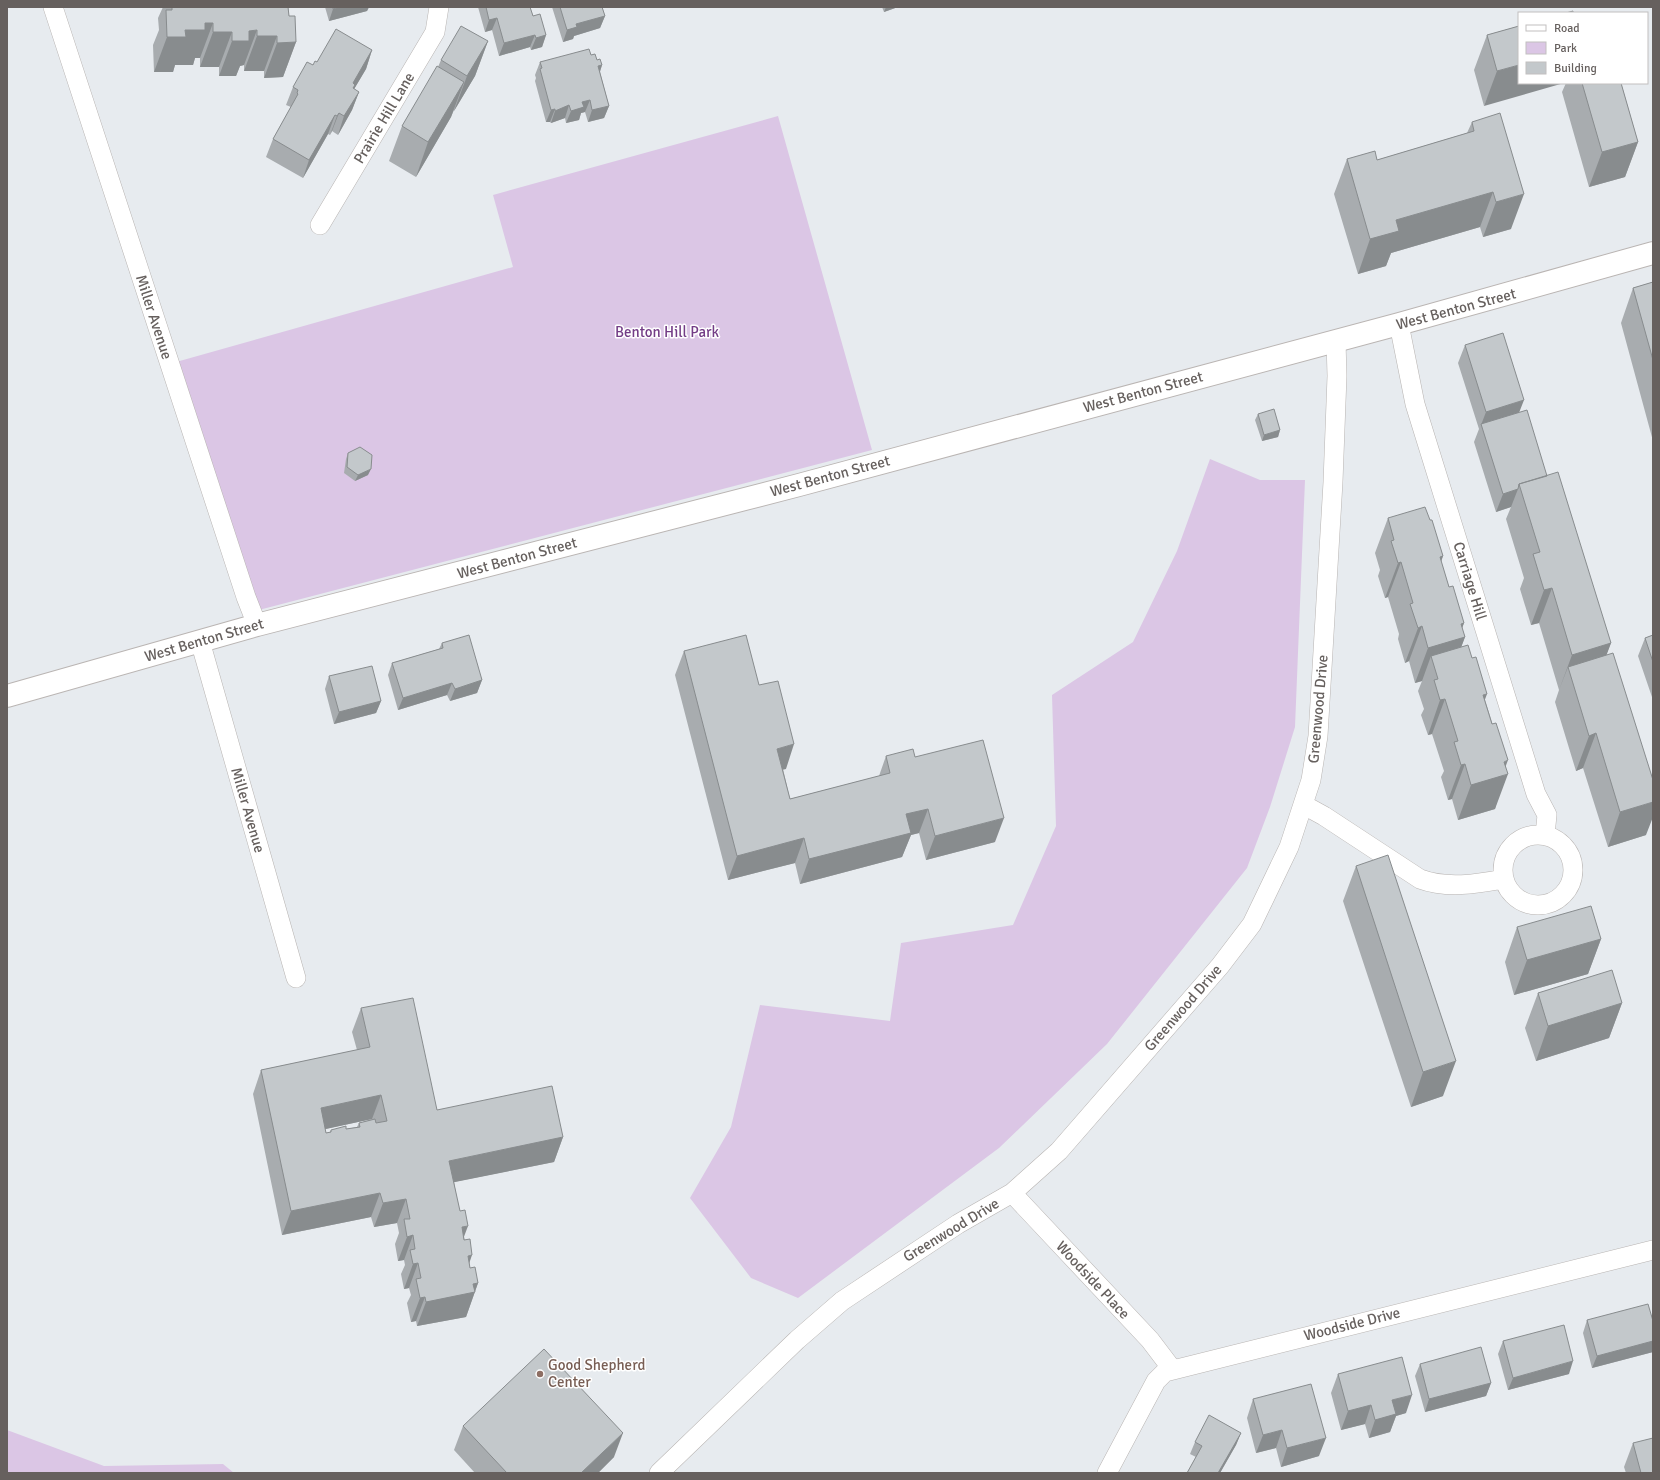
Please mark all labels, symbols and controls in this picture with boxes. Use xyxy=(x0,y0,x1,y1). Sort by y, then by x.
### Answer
legend xyxy=(1518,12,1648,84)
text: Road xyxy=(1554,21,1580,36)
text: Park xyxy=(1554,41,1577,56)
text: Building xyxy=(1554,61,1597,76)
street label: Prairie Hill Lane xyxy=(350,69,418,167)
street label: Miller Avenue xyxy=(132,272,176,362)
street label: West Benton Street xyxy=(1394,284,1518,334)
park label: Benton Hill Park xyxy=(615,323,720,341)
street label: West Benton Street xyxy=(1081,367,1205,417)
street label: West Benton Street xyxy=(768,451,892,501)
street label: West Benton Street xyxy=(455,533,579,583)
street label: Carriage Hill xyxy=(1450,540,1490,622)
street label: West Benton Street xyxy=(142,614,266,666)
street label: Greenwood Drive xyxy=(1304,654,1332,764)
street label: Miller Avenue xyxy=(227,765,269,855)
street label: Greenwood Drive xyxy=(1140,961,1226,1055)
street label: Greenwood Drive xyxy=(900,1194,1002,1266)
street label: Woodside Place xyxy=(1052,1237,1134,1323)
street label: Woodside Drive xyxy=(1302,1303,1402,1345)
place label: Good Shepherd Center xyxy=(548,1356,646,1391)
marker: Good Shepherd Center xyxy=(535,1369,545,1379)

